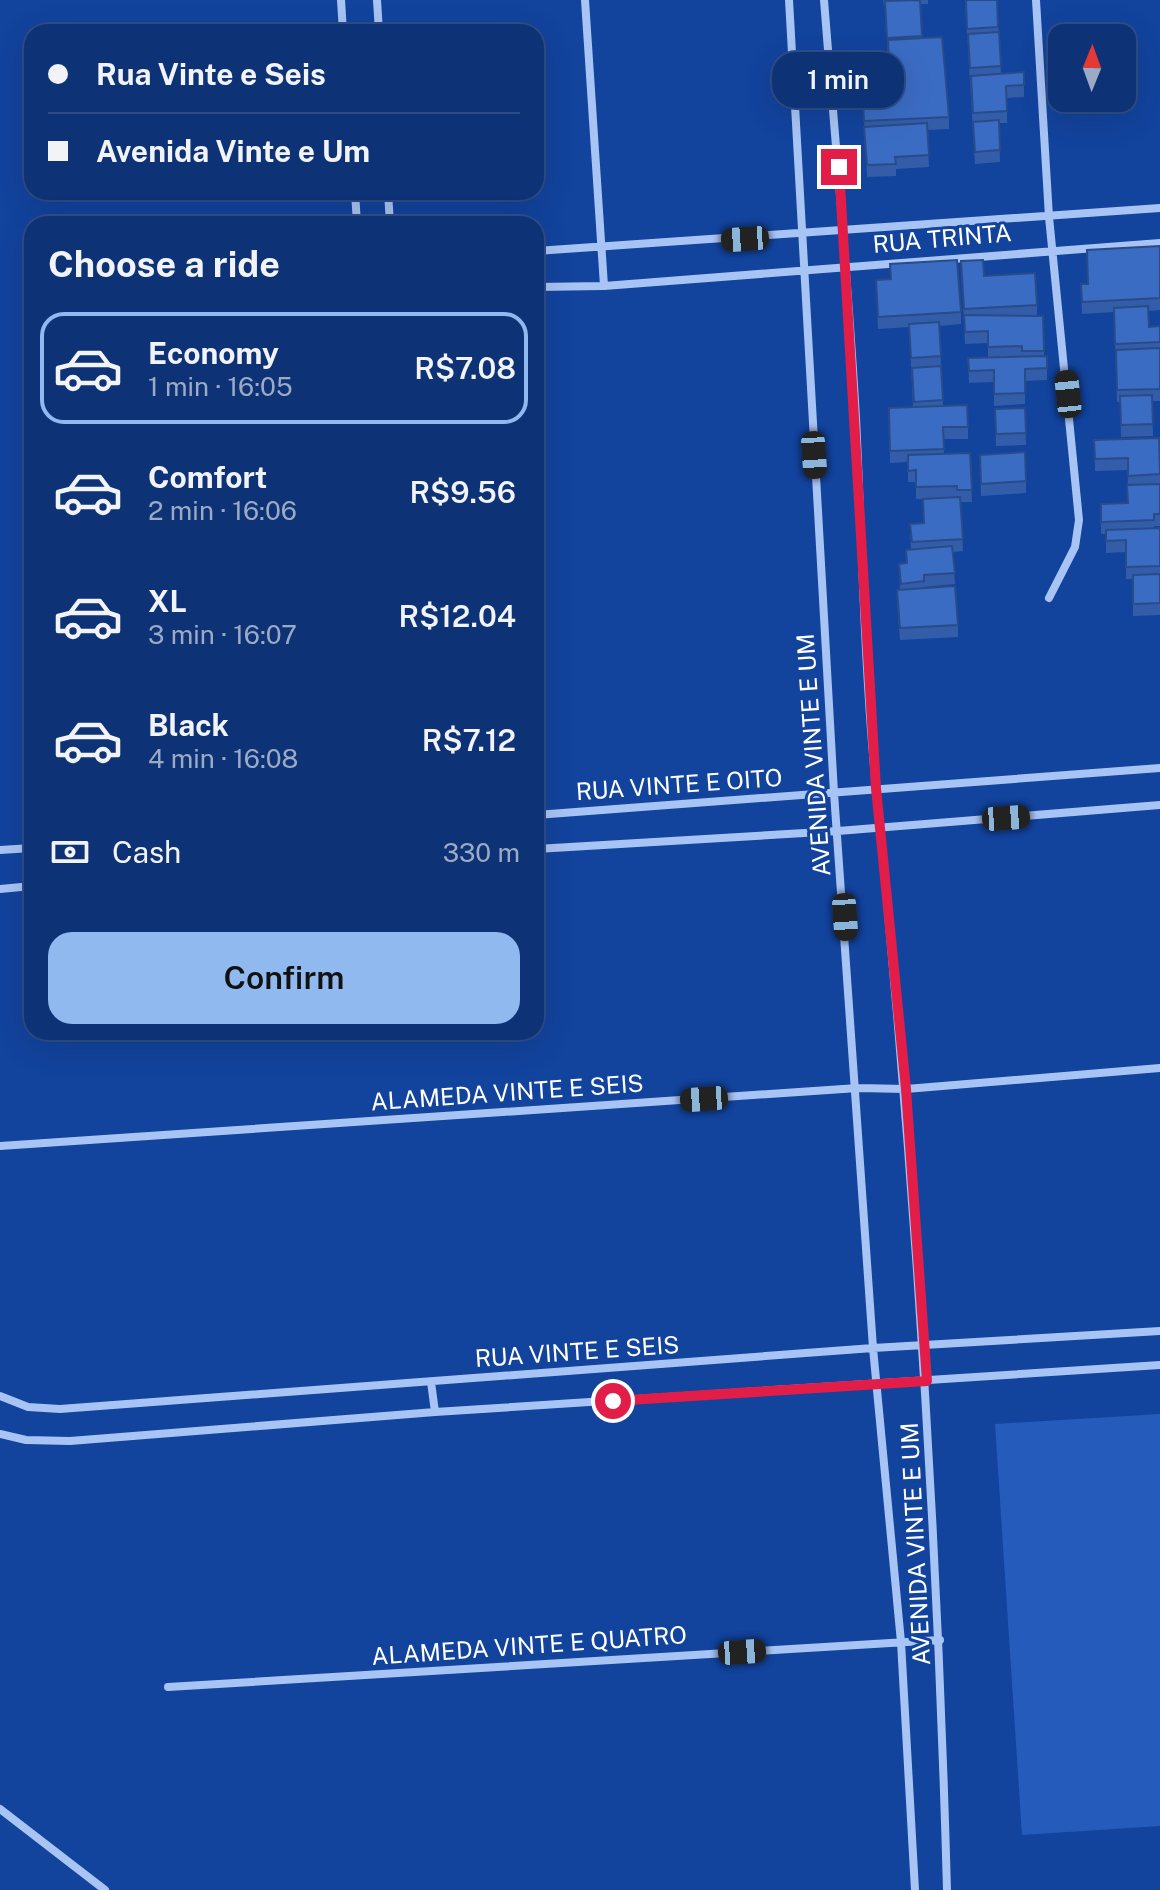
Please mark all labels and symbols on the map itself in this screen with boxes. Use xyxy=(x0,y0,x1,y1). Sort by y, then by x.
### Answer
north arrow xyxy=(1048,24,1136,112)
callout: 1 min xyxy=(773,51,905,107)
route end xyxy=(821,149,857,185)
street label: RUA TRINTA xyxy=(871,218,1013,258)
car xyxy=(720,225,770,253)
car xyxy=(1054,369,1082,419)
car xyxy=(800,430,828,480)
street label: AVENIDA VINTE E UM xyxy=(791,633,835,877)
street label: RUA VINTE E OITO xyxy=(575,763,783,805)
car xyxy=(981,804,1031,832)
car xyxy=(831,892,859,942)
street label: ALAMEDA VINTE E SEIS xyxy=(370,1068,644,1116)
car xyxy=(679,1085,729,1113)
street label: RUA VINTE E SEIS xyxy=(474,1330,680,1372)
route start xyxy=(595,1383,631,1419)
street label: AVENIDA VINTE E UM xyxy=(895,1422,935,1666)
street label: ALAMEDA VINTE E QUATRO xyxy=(370,1620,688,1670)
car xyxy=(717,1638,767,1666)

